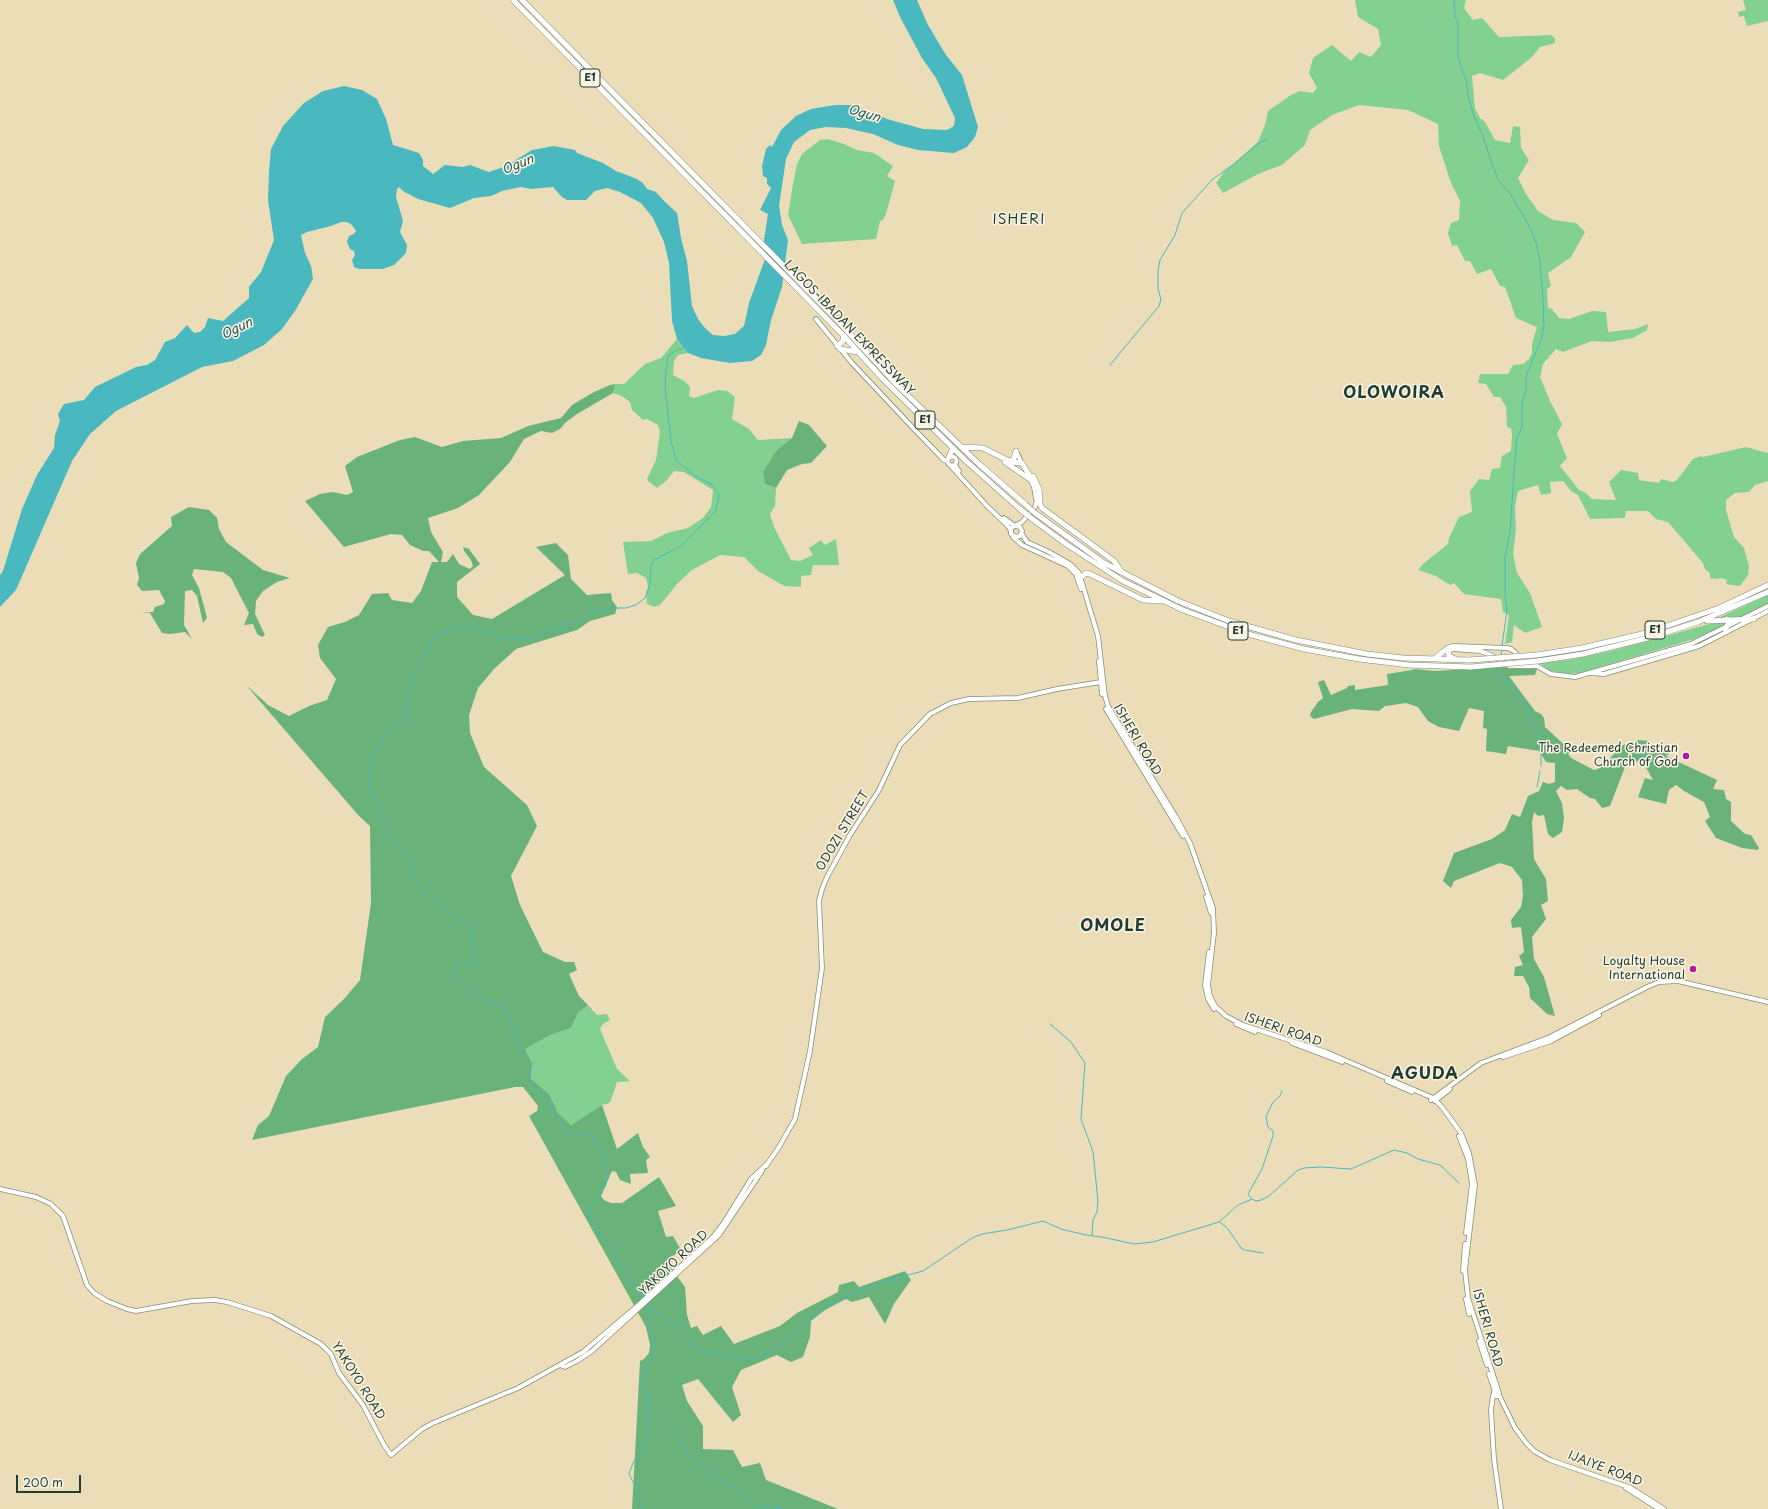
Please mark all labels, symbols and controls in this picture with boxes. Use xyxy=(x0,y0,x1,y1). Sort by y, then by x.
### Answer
road number: E1 xyxy=(580,69,600,87)
water label: Ogun xyxy=(846,102,882,126)
water label: Ogun xyxy=(500,152,536,178)
district label: ISHERI xyxy=(992,212,1046,228)
street label: LAGOS-IBADAN EXPRESSWAY xyxy=(781,258,917,398)
water label: Ogun xyxy=(219,315,255,343)
district label: OLOWOIRA xyxy=(1344,384,1444,404)
road number: E1 xyxy=(915,411,935,429)
road number: E1 xyxy=(1645,621,1665,639)
road number: E1 xyxy=(1228,622,1248,640)
street label: ISHERI ROAD xyxy=(1110,702,1164,778)
place label: The Redeemed Christian Church of God xyxy=(1538,742,1678,770)
marker: The Redeemed Christian Church of God xyxy=(1681,751,1691,761)
street label: ODOZI STREET xyxy=(813,788,873,874)
district label: OMOLE xyxy=(1081,917,1145,937)
place label: Loyalty House International xyxy=(1603,955,1685,983)
marker: Loyalty House International xyxy=(1688,964,1698,974)
street label: ISHERI ROAD xyxy=(1242,1010,1324,1050)
district label: AGUDA xyxy=(1392,1065,1458,1085)
street label: YAKOYO ROAD xyxy=(637,1227,711,1299)
street label: ISHERI ROAD xyxy=(1469,1287,1505,1369)
street label: YAKOYO ROAD xyxy=(328,1339,388,1423)
street label: IJAIYE ROAD xyxy=(1566,1448,1644,1490)
scale bar xyxy=(18,1467,83,1493)
text: 200 m xyxy=(23,1473,63,1491)

